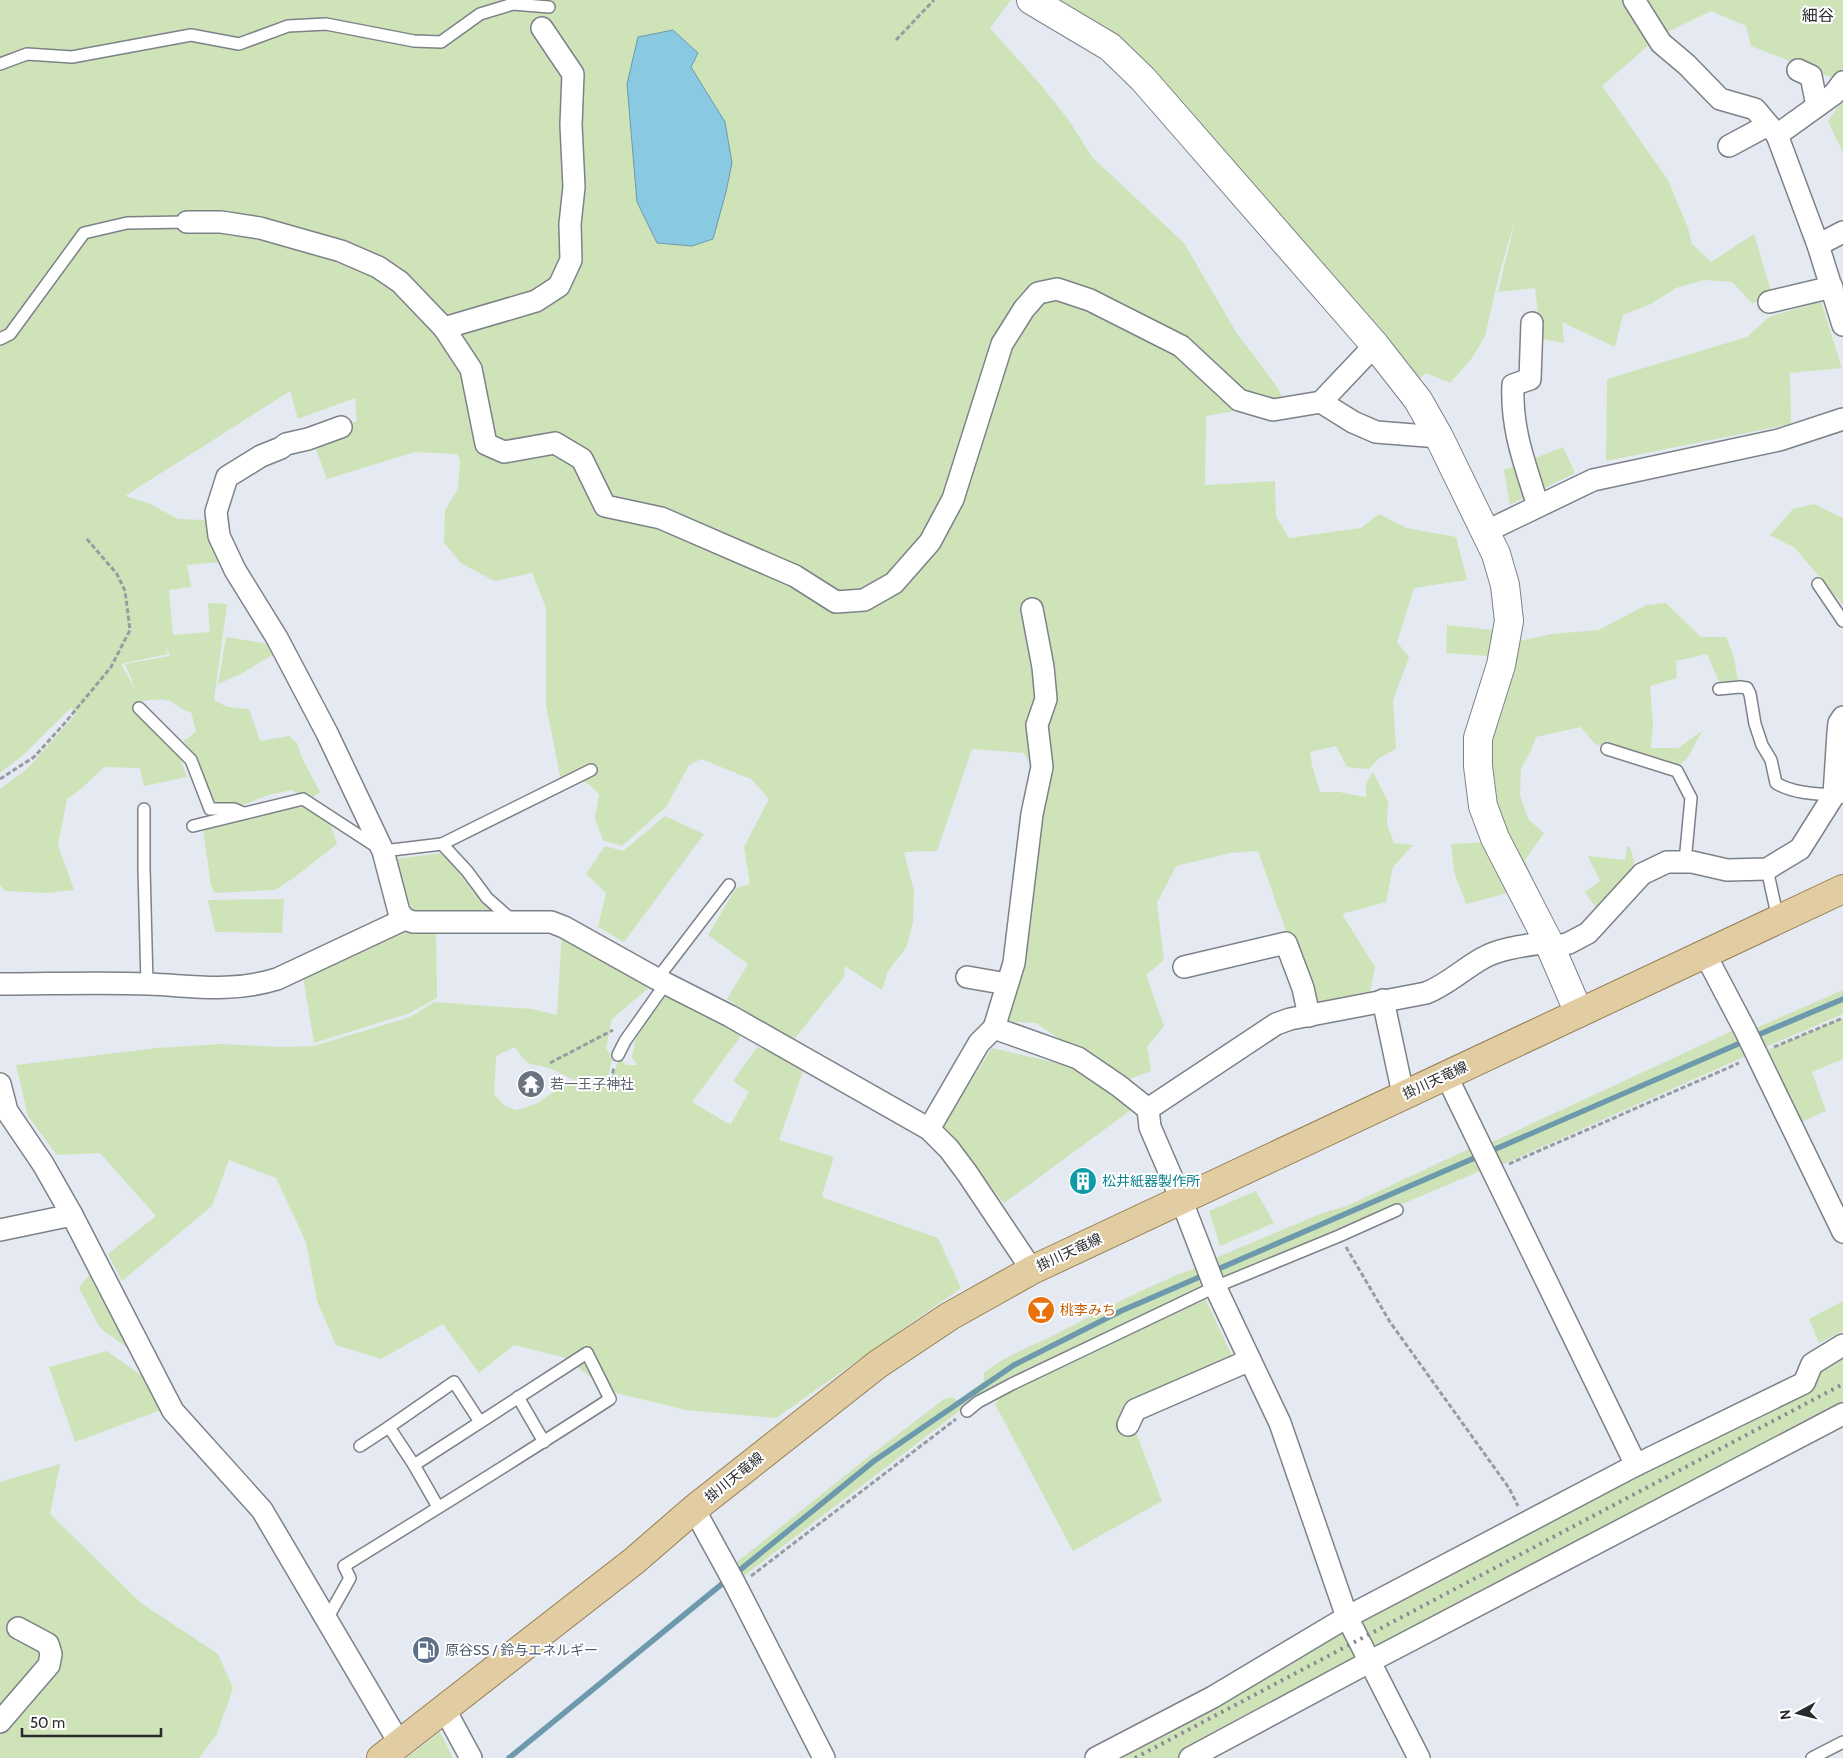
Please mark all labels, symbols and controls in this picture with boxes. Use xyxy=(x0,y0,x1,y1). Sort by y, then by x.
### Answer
district label: 細谷 xyxy=(1802,6,1834,25)
street label: 掛川天竜線 xyxy=(1399,1057,1471,1103)
temple icon: 若一王子神社 xyxy=(516,1069,546,1099)
place label: 若一王子神社 xyxy=(550,1075,634,1093)
building icon: 松井紙器製作所 xyxy=(1068,1166,1098,1196)
place label: 松井紙器製作所 xyxy=(1102,1172,1200,1190)
street label: 掛川天竜線 xyxy=(1033,1229,1105,1275)
bar icon: 桃李みち xyxy=(1026,1295,1056,1325)
place label: 桃李みち xyxy=(1060,1301,1116,1319)
street label: 掛川天竜線 xyxy=(701,1448,767,1506)
fuel station icon: 原谷SS / 鈴与エネルギー xyxy=(411,1635,441,1665)
place label: 原谷SS / 鈴与エネルギー xyxy=(445,1641,598,1659)
north arrow xyxy=(1773,1688,1823,1738)
scale bar xyxy=(22,1706,161,1738)
text: N xyxy=(1776,1709,1795,1721)
text: 50 m xyxy=(30,1714,65,1732)

